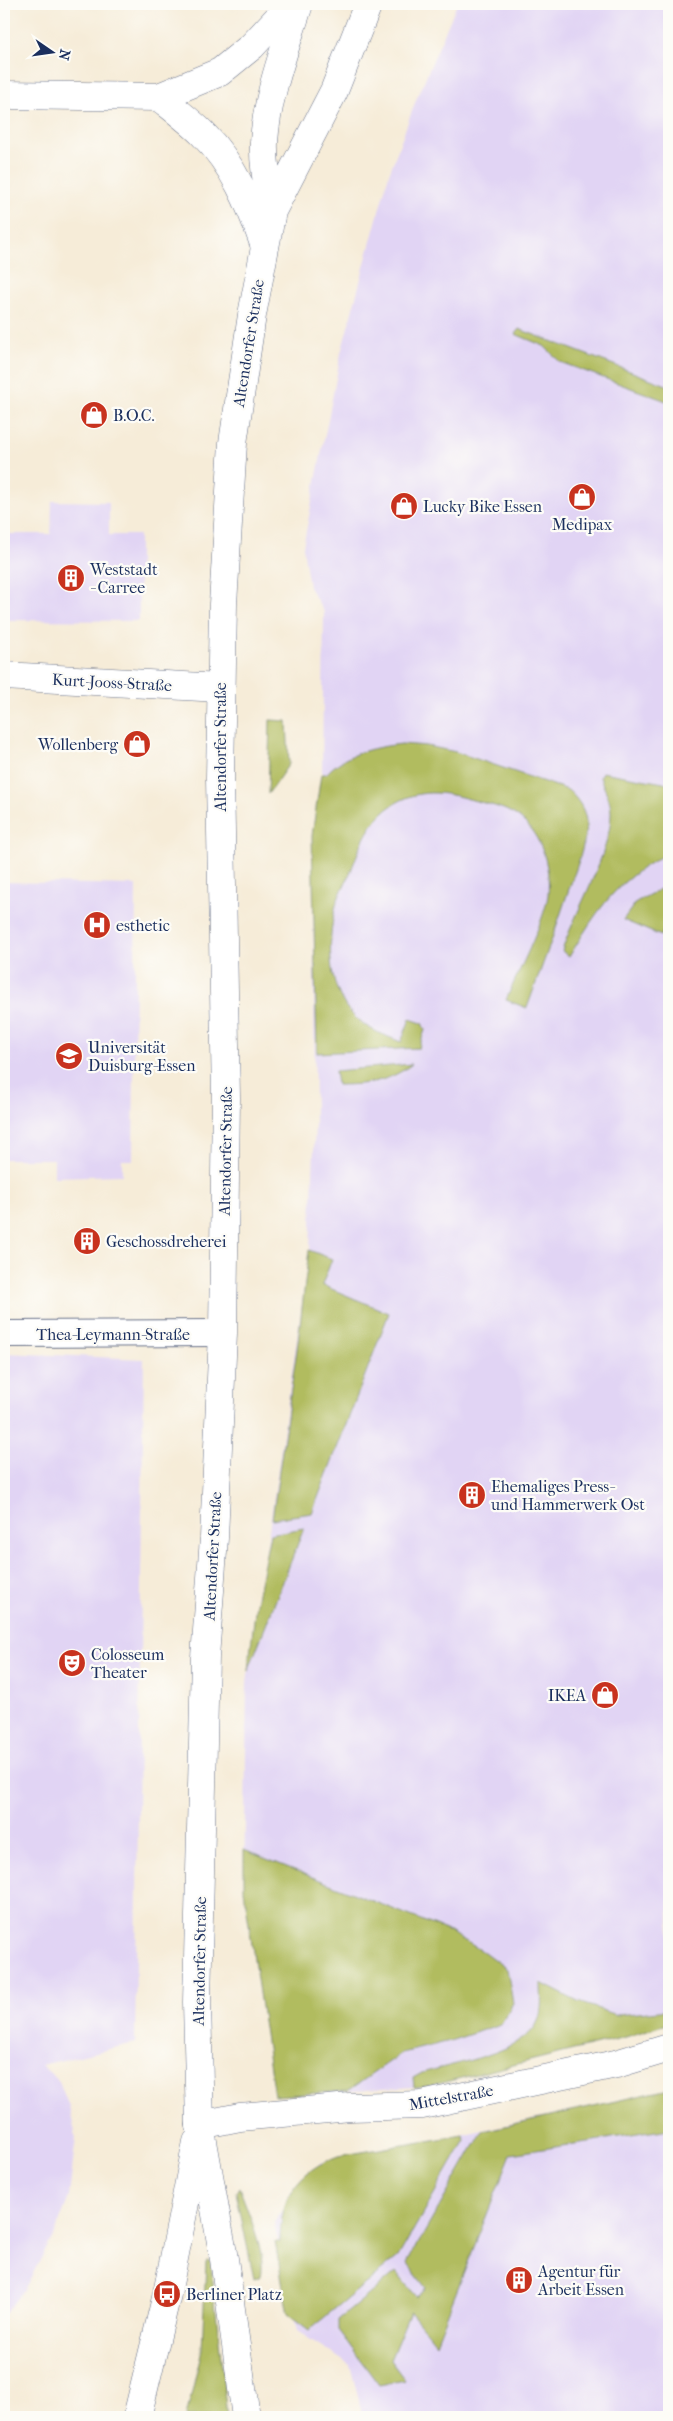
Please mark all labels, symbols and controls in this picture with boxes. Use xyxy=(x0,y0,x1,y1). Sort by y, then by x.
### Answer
north arrow xyxy=(28,28,78,78)
text: N xyxy=(55,48,74,62)
street label: Altendorfer Straße xyxy=(229,278,268,409)
shop icon: B.O.C. xyxy=(79,400,109,430)
place label: B.O.C. xyxy=(113,406,155,425)
shop icon: Medipax xyxy=(567,482,597,512)
shop icon: Lucky Bike Essen xyxy=(389,491,419,521)
place label: Lucky Bike Essen xyxy=(423,497,543,516)
place label: Medipax xyxy=(552,515,613,534)
place label: Weststadt - Carree xyxy=(89,560,158,597)
building icon: Weststadt - Carree xyxy=(56,563,86,593)
street label: Kurt-Jooss-Straße xyxy=(52,670,172,695)
street label: Altendorfer Straße xyxy=(211,682,230,813)
shop icon: Wollenberg xyxy=(122,729,152,759)
place label: Wollenberg xyxy=(37,735,118,754)
hospital icon: esthetic xyxy=(82,910,112,940)
place label: esthetic xyxy=(116,916,170,935)
place label: Universität Duisburg-Essen xyxy=(88,1038,196,1075)
school or university icon: Universität Duisburg-Essen xyxy=(54,1041,84,1071)
street label: Altendorfer Straße xyxy=(215,1086,236,1217)
building icon: Geschossdreherei xyxy=(72,1226,102,1256)
place label: Geschossdreherei xyxy=(106,1232,227,1251)
street label: Thea-Leymann-Straße xyxy=(36,1325,190,1344)
place label: Ehemaliges Press- und Hammerwerk Ost xyxy=(490,1477,645,1514)
building icon: Ehemaliges Press- und Hammerwerk Ost xyxy=(457,1480,487,1510)
street label: Altendorfer Straße xyxy=(200,1491,225,1622)
place label: Colosseum Theater xyxy=(91,1645,165,1682)
theatre icon: Colosseum Theater xyxy=(57,1648,87,1678)
shop icon: IKEA xyxy=(590,1680,620,1710)
place label: IKEA xyxy=(548,1686,587,1705)
street label: Altendorfer Straße xyxy=(189,1896,210,2027)
street label: Mittelstraße xyxy=(407,2081,495,2114)
place label: Agentur für Arbeit Essen xyxy=(537,2262,625,2299)
building icon: Agentur für Arbeit Essen xyxy=(504,2265,534,2295)
bus stop icon: Berliner Platz xyxy=(152,2279,182,2309)
place label: Berliner Platz xyxy=(186,2285,282,2304)

